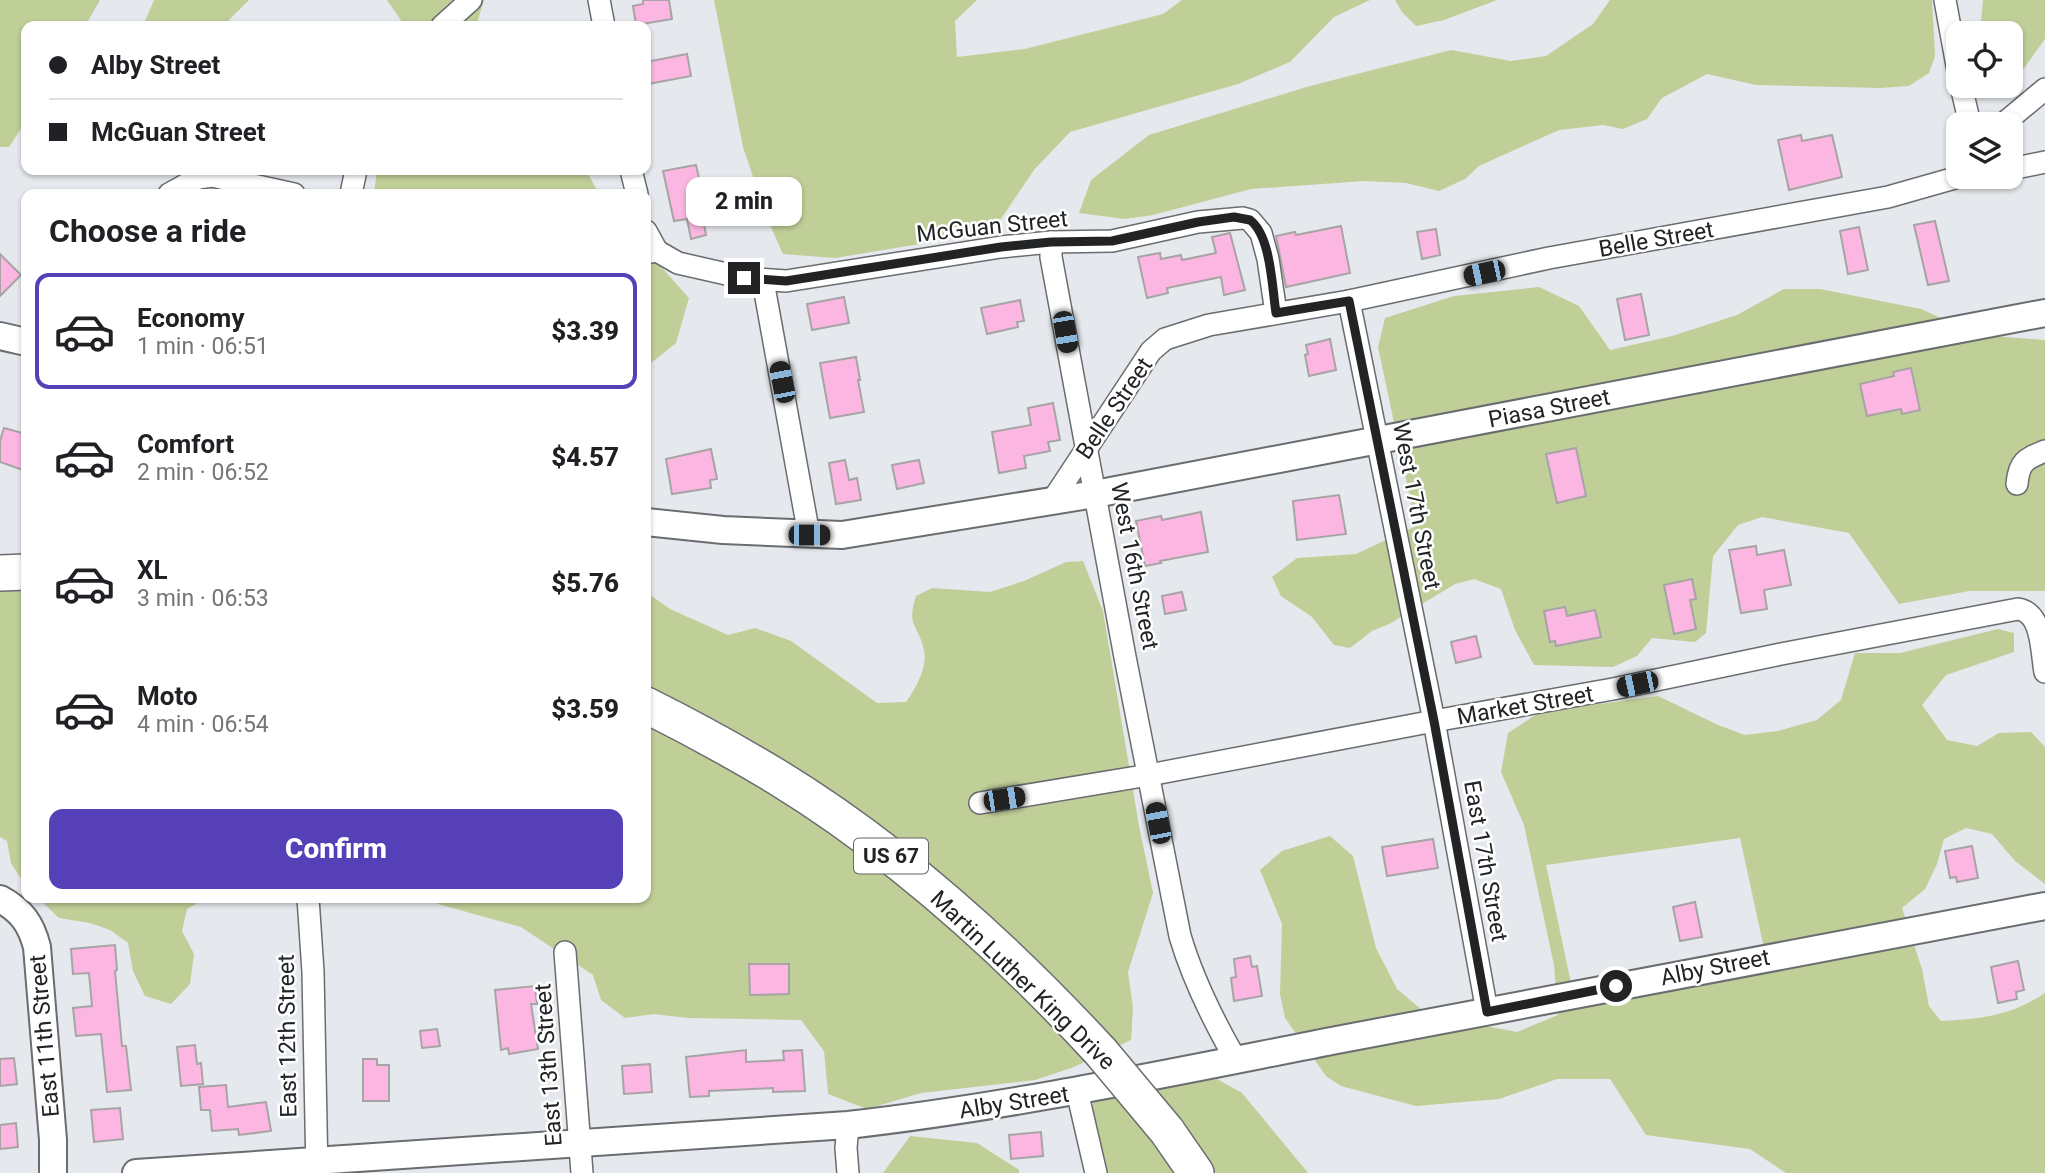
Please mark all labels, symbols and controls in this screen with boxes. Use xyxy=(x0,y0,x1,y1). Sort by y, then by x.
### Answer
map controls xyxy=(1946,21,2023,189)
button: locate xyxy=(1946,21,2023,98)
text: Alby Street xyxy=(91,50,220,80)
button: layers xyxy=(1946,112,2023,189)
text: McGuan Street xyxy=(91,117,266,147)
callout: 2 min xyxy=(686,176,802,226)
text: 2 min xyxy=(715,188,773,215)
street label: McGuan Street xyxy=(915,205,1069,248)
text: Choose a ride xyxy=(49,212,246,250)
street label: Belle Street xyxy=(1596,216,1716,263)
car xyxy=(1462,258,1507,288)
route end xyxy=(728,262,760,294)
icon: car xyxy=(53,300,116,363)
text: Economy xyxy=(137,303,244,333)
car xyxy=(1052,309,1079,355)
text: $3.39 xyxy=(551,316,619,346)
text: 1 min · 06:51 xyxy=(137,333,269,360)
street label: Belle Street xyxy=(1071,353,1158,464)
car xyxy=(768,359,797,405)
street label: Piasa Street xyxy=(1486,383,1612,434)
street label: West 17th Street xyxy=(1387,420,1446,592)
icon: car xyxy=(53,426,116,489)
text: Comfort xyxy=(137,429,234,459)
text: $4.57 xyxy=(551,442,619,472)
text: 2 min · 06:52 xyxy=(137,459,269,486)
street label: West 16th Street xyxy=(1105,480,1164,652)
car xyxy=(789,525,831,546)
icon: car xyxy=(53,552,116,615)
text: XL xyxy=(137,555,168,585)
text: $5.76 xyxy=(551,568,619,598)
text: 3 min · 06:53 xyxy=(137,585,269,612)
car xyxy=(1615,669,1660,699)
icon: car xyxy=(53,678,116,741)
street label: Market Street xyxy=(1455,680,1595,731)
text: Moto xyxy=(137,681,198,711)
text: $3.59 xyxy=(551,694,619,724)
text: 4 min · 06:54 xyxy=(137,711,269,738)
street label: East 17th Street xyxy=(1458,778,1513,944)
car xyxy=(982,785,1027,813)
car xyxy=(1144,800,1173,846)
button: Confirm xyxy=(49,809,623,889)
road number: US 67 xyxy=(854,838,928,874)
street label: Martin Luther King Drive xyxy=(925,885,1120,1075)
street label: Alby Street xyxy=(1658,944,1772,991)
street label: East 11th Street xyxy=(24,954,65,1118)
street label: East 12th Street xyxy=(273,954,302,1118)
route start xyxy=(1600,970,1632,1002)
street label: East 13th Street xyxy=(529,983,568,1147)
street label: Alby Street xyxy=(957,1081,1071,1124)

